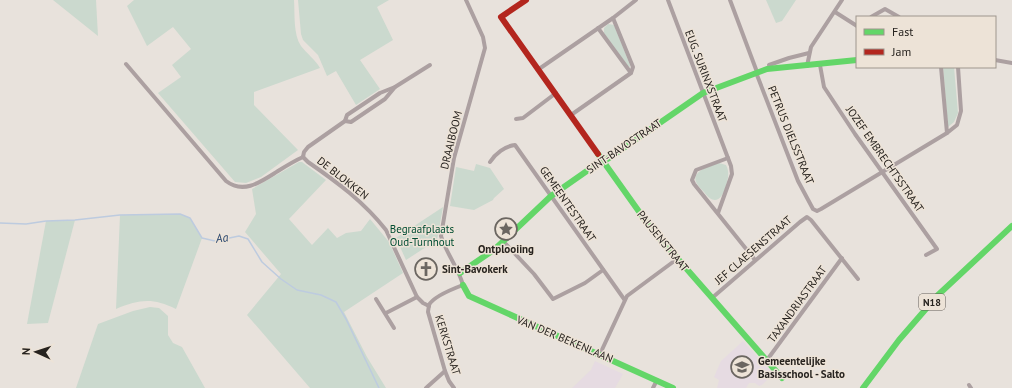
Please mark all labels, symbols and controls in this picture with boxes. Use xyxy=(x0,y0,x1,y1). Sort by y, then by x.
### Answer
legend xyxy=(856,16,996,68)
text: Fast xyxy=(892,24,913,39)
street label: EUG. SURINXSTRAAT xyxy=(682,28,730,124)
text: Jam xyxy=(891,44,911,59)
street label: PETRUS DIELSSTRAAT xyxy=(765,84,817,186)
street label: JOZEF EMBRECHTSSTRAAT xyxy=(842,102,927,215)
street label: DRAAIBOOM xyxy=(437,109,465,171)
street label: SINT-BAVOSTRAAT xyxy=(584,116,664,176)
street label: DE BLOKKEN xyxy=(314,154,372,202)
street label: GEMEENTESTRAAT xyxy=(537,164,599,244)
street label: PAUSENSTRAAT xyxy=(634,208,692,274)
street label: JEF CLAESENSTRAAT xyxy=(711,213,794,288)
place icon: Ontplooiing xyxy=(493,216,519,242)
park label: Begraafplaats Oud-Turnhout xyxy=(390,222,455,249)
water label: Aa xyxy=(214,229,229,246)
place label: Ontplooiing xyxy=(478,242,534,256)
church icon: Sint-Bavokerk xyxy=(413,256,439,282)
place label: Sint-Bavokerk xyxy=(442,262,508,276)
street label: TAXANDRIASTRAAT xyxy=(764,263,830,345)
road number: N18 xyxy=(919,294,945,310)
street label: VAN DER BEKENLAAN xyxy=(514,312,615,366)
street label: KERKSTRAAT xyxy=(432,313,464,377)
north arrow xyxy=(16,332,56,372)
text: N xyxy=(19,347,33,355)
school or university icon: Gemeentelijke Basisschool - Salto xyxy=(729,354,755,380)
place label: Gemeentelijke Basisschool - Salto xyxy=(758,354,845,381)

